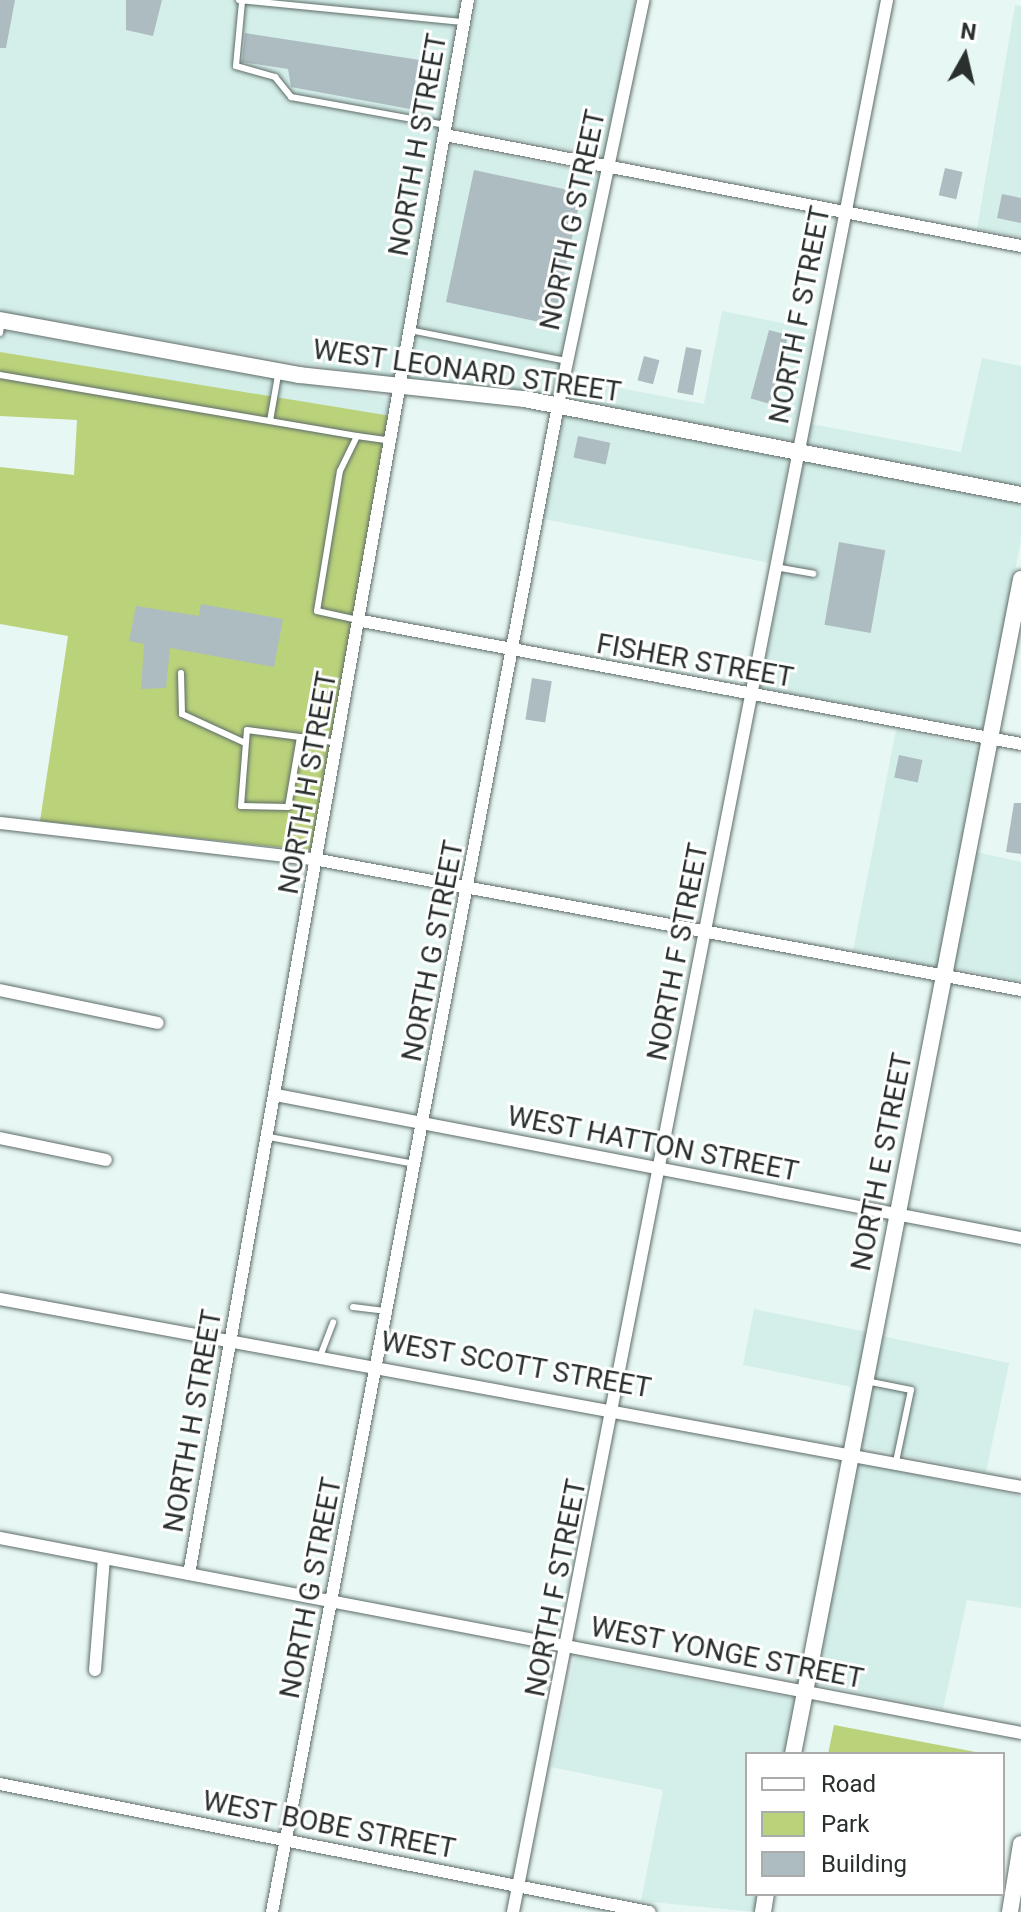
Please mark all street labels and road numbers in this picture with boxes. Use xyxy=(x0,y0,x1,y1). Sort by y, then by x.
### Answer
street label: NORTH H STREET xyxy=(382,31,454,259)
street label: NORTH G STREET xyxy=(533,107,613,333)
street label: NORTH F STREET xyxy=(762,203,838,427)
street label: WEST LEONARD STREET xyxy=(310,333,624,409)
street label: FISHER STREET xyxy=(594,627,796,695)
street label: NORTH H STREET xyxy=(272,669,344,897)
street label: NORTH G STREET xyxy=(395,838,471,1064)
street label: NORTH F STREET xyxy=(640,840,716,1064)
street label: NORTH E STREET xyxy=(844,1050,920,1274)
street label: WEST HATTON STREET xyxy=(504,1099,802,1189)
street label: NORTH H STREET xyxy=(157,1307,229,1535)
street label: WEST SCOTT STREET xyxy=(378,1325,654,1405)
street label: NORTH G STREET xyxy=(273,1475,349,1701)
street label: NORTH F STREET xyxy=(518,1476,594,1700)
street label: WEST YONGE STREET xyxy=(587,1610,867,1696)
street label: WEST BOBE STREET xyxy=(199,1784,459,1866)

